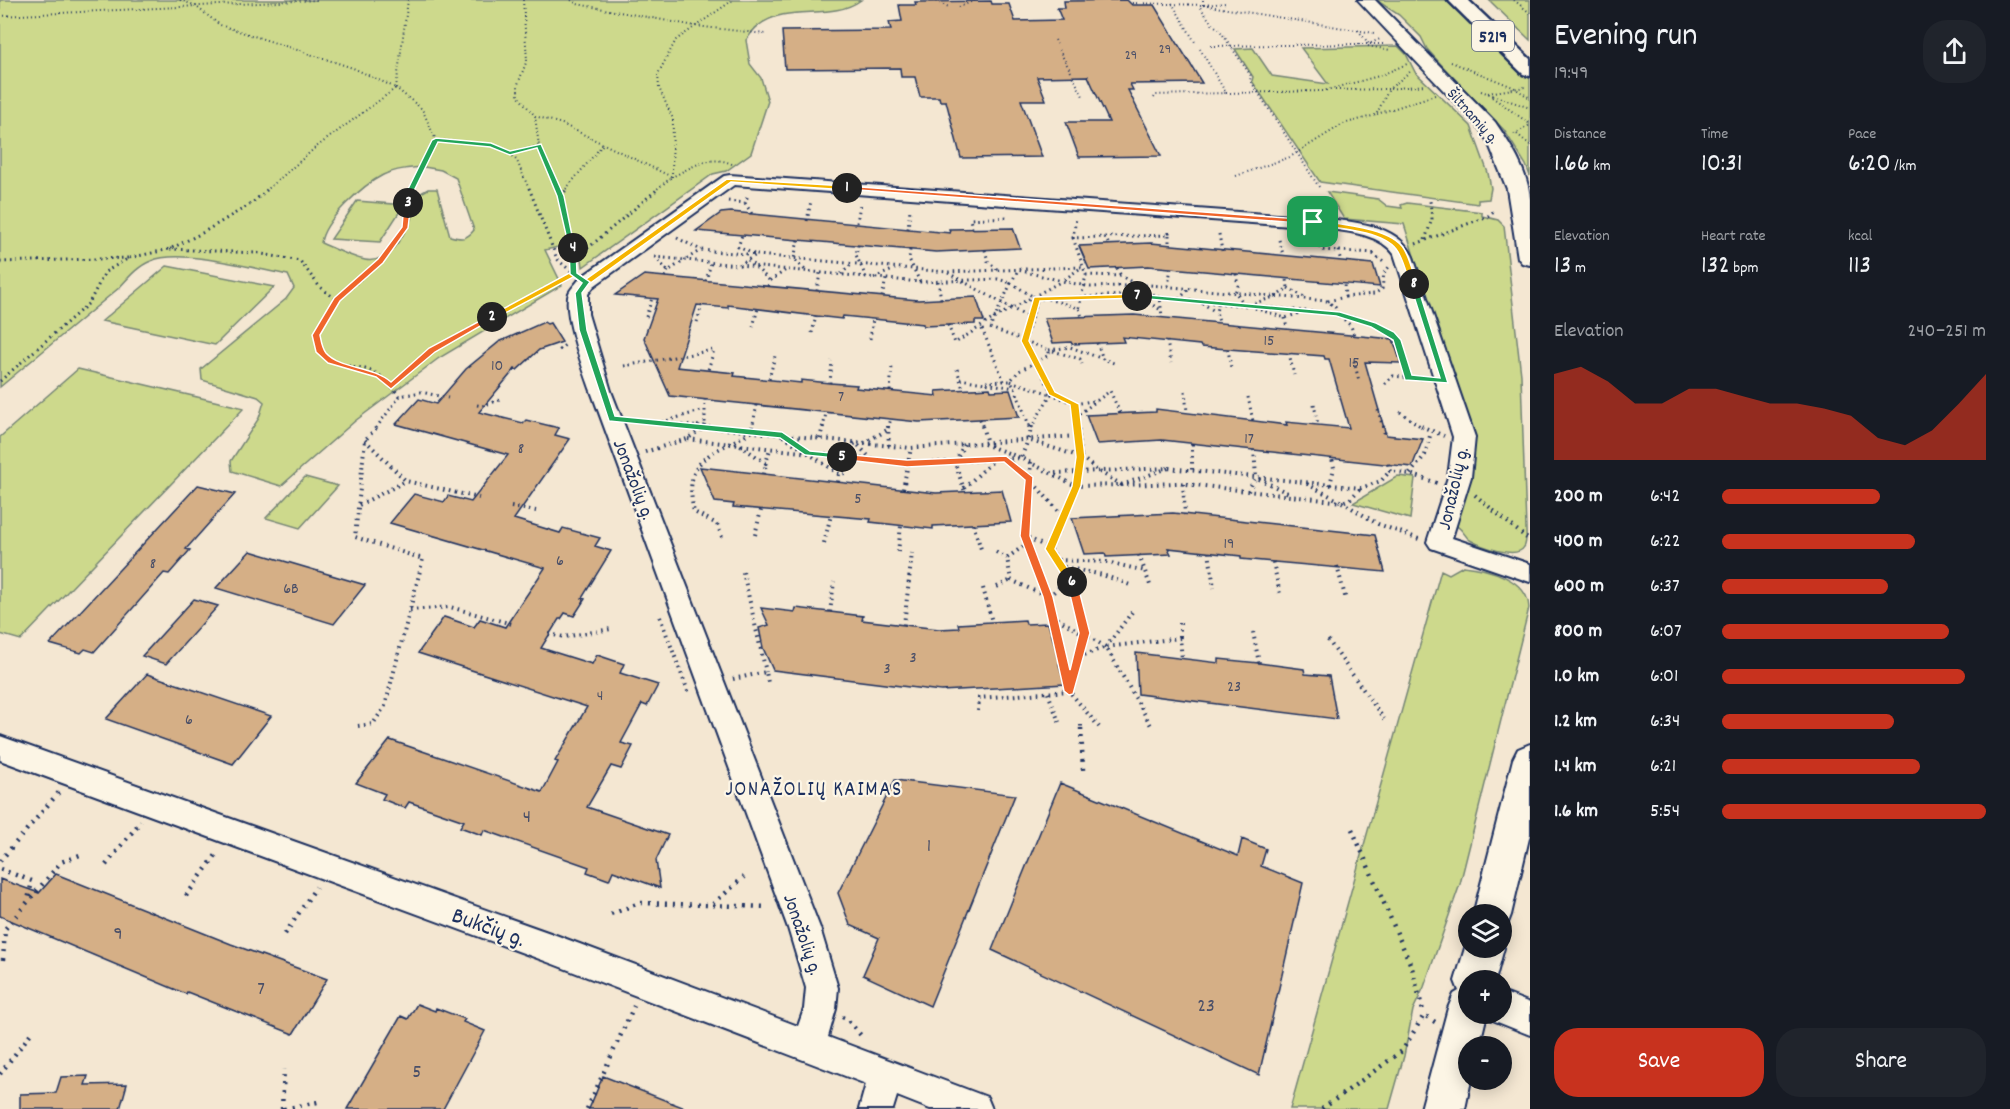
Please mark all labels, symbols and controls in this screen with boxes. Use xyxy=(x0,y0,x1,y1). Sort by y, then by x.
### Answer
text: Evening run xyxy=(1554,14,1698,61)
button: share xyxy=(1923,20,1986,83)
road number: 5219 xyxy=(1472,21,1514,51)
house number: 29 xyxy=(1159,40,1171,60)
house number: 29 xyxy=(1125,46,1137,66)
text: 19:49 xyxy=(1554,60,1588,88)
street label: Šiltnamių g. xyxy=(1441,84,1504,150)
text: Distance xyxy=(1554,123,1606,146)
text: Time xyxy=(1701,123,1728,146)
text: Pace xyxy=(1848,123,1876,146)
text: 1.66 xyxy=(1554,146,1590,183)
text: 10:31 xyxy=(1701,146,1742,183)
text: 6:20 xyxy=(1848,146,1891,183)
text: km xyxy=(1590,155,1611,178)
text: /km xyxy=(1891,155,1916,178)
pin: 1 xyxy=(832,173,862,203)
text: 1 xyxy=(845,176,849,199)
pin: 3 xyxy=(393,188,423,218)
text: 3 xyxy=(404,191,412,214)
pin xyxy=(1287,196,1338,247)
icon: arrive xyxy=(1296,205,1329,238)
text: Elevation xyxy=(1554,225,1610,248)
text: Heart rate xyxy=(1701,225,1766,248)
text: kcal xyxy=(1848,225,1872,248)
pin: 4 xyxy=(558,233,588,263)
text: 4 xyxy=(570,236,576,259)
text: 13 xyxy=(1554,248,1571,285)
text: 132 xyxy=(1701,248,1730,285)
text: 113 xyxy=(1848,248,1871,285)
text: m xyxy=(1571,257,1586,280)
text: bpm xyxy=(1730,257,1759,280)
pin: 8 xyxy=(1399,269,1429,299)
text: 8 xyxy=(1411,272,1417,295)
pin: 7 xyxy=(1122,281,1152,311)
text: 7 xyxy=(1134,284,1140,307)
pin: 2 xyxy=(477,302,507,332)
text: 2 xyxy=(489,305,496,328)
text: Elevation xyxy=(1554,318,1624,346)
text: 240–251 m xyxy=(1907,318,1986,346)
house number: 15 xyxy=(1264,330,1274,353)
house number: 15 xyxy=(1349,352,1359,375)
house number: 10 xyxy=(491,355,503,378)
house number: 7 xyxy=(838,386,844,409)
house number: 17 xyxy=(1244,428,1254,451)
street label: Jonažolių g. xyxy=(604,436,660,524)
house number: 8 xyxy=(518,438,524,461)
pin: 5 xyxy=(827,442,857,472)
street label: Jonažolių g. xyxy=(1432,444,1478,533)
text: 5 xyxy=(838,445,846,468)
text: 200 m xyxy=(1554,483,1603,511)
text: 6:42 xyxy=(1650,483,1680,511)
house number: 5 xyxy=(854,488,862,511)
text: 400 m xyxy=(1554,528,1602,556)
text: 6:22 xyxy=(1650,528,1681,556)
house number: 19 xyxy=(1224,533,1234,556)
house number: 6 xyxy=(556,550,564,573)
house number: 8 xyxy=(150,553,156,576)
pin: 6 xyxy=(1057,567,1087,597)
text: 6 xyxy=(1068,570,1076,593)
text: 600 m xyxy=(1554,573,1604,601)
text: 6:37 xyxy=(1650,573,1680,601)
house number: 6B xyxy=(283,578,299,601)
text: 800 m xyxy=(1554,618,1602,646)
text: 6:07 xyxy=(1650,618,1682,646)
house number: 3 xyxy=(909,647,917,670)
house number: 3 xyxy=(883,658,891,681)
text: 1.0 km xyxy=(1554,663,1599,691)
text: 6:01 xyxy=(1650,663,1678,691)
house number: 23 xyxy=(1227,676,1241,699)
house number: 4 xyxy=(597,685,603,708)
text: 1.2 km xyxy=(1554,708,1597,736)
text: 6:34 xyxy=(1650,708,1680,736)
house number: 6 xyxy=(185,709,193,732)
text: 1.4 km xyxy=(1554,753,1597,781)
text: 6:21 xyxy=(1650,753,1676,781)
district label: JONAŽOLIŲ KAIMAS xyxy=(725,776,903,806)
text: 1.6 km xyxy=(1554,798,1598,826)
text: 5:54 xyxy=(1650,798,1680,826)
house number: 4 xyxy=(523,804,531,832)
house number: 1 xyxy=(927,833,931,861)
street label: Jonažolių g. xyxy=(774,891,828,979)
street label: Bukčių g. xyxy=(446,900,529,958)
map controls xyxy=(1458,904,1512,1090)
button: layers xyxy=(1458,904,1512,958)
house number: 9 xyxy=(113,921,123,949)
button: + xyxy=(1458,970,1512,1024)
house number: 7 xyxy=(257,976,265,1004)
house number: 23 xyxy=(1197,993,1215,1021)
button: Save xyxy=(1554,1028,1764,1097)
button: Share xyxy=(1776,1028,1986,1097)
button: − xyxy=(1458,1036,1512,1090)
house number: 5 xyxy=(412,1059,422,1087)

